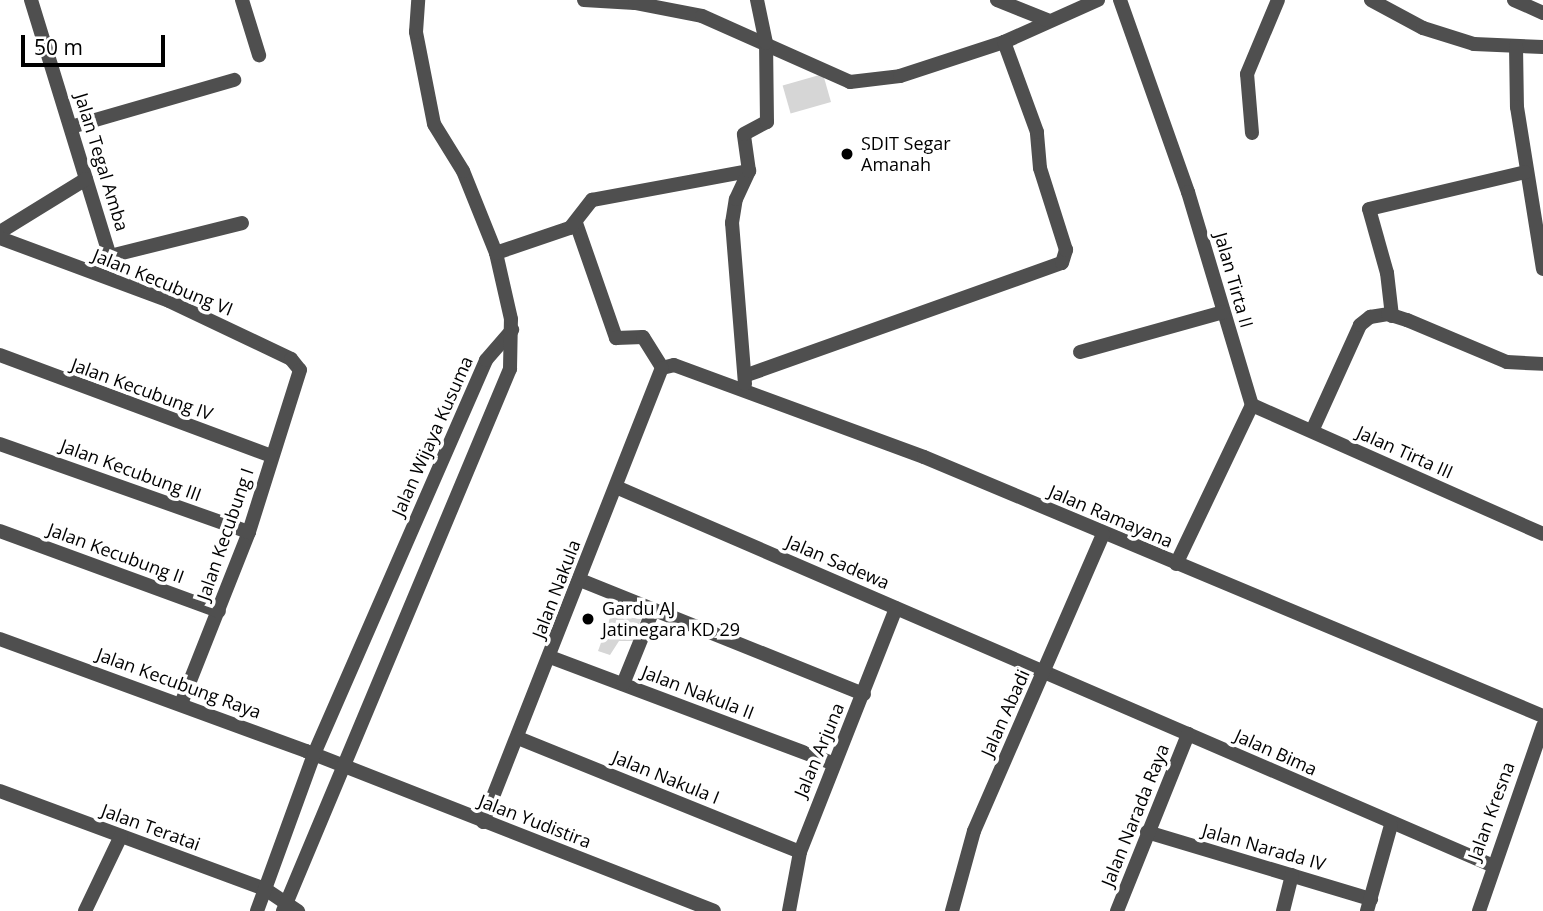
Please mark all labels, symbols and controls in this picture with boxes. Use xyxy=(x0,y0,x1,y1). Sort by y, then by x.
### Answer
scale bar xyxy=(24,21,168,65)
text: 50 m xyxy=(34,33,83,61)
street label: Jalan Tegal Amba xyxy=(71,90,133,234)
place label: SDIT Segar Amanah xyxy=(861,133,951,176)
marker: SDIT Segar Amanah xyxy=(839,146,855,162)
street label: Jalan Tirta II xyxy=(1210,230,1258,330)
street label: Jalan Kecubung VI xyxy=(90,244,236,320)
street label: Jalan Kecubung IV xyxy=(68,353,216,425)
street label: Jalan Wijaya Kusuma xyxy=(387,353,477,519)
street label: Jalan Tirta III xyxy=(1354,421,1456,483)
street label: Jalan Kecubung III xyxy=(58,434,204,506)
street label: Jalan Kecubung I xyxy=(192,465,258,603)
street label: Jalan Ramayana xyxy=(1046,480,1176,552)
street label: Jalan Kecubung II xyxy=(45,518,187,588)
street label: Jalan Sadewa xyxy=(783,531,893,593)
street label: Jalan Nakula xyxy=(527,537,585,641)
place label: Gardu AJ Jatinegara KD 29 xyxy=(602,598,740,640)
marker: Gardu AJ Jatinegara KD 29 xyxy=(580,611,596,627)
street label: Jalan Kecubung Raya xyxy=(94,643,264,723)
street label: Jalan Nakula II xyxy=(639,661,757,723)
street label: Jalan Abadi xyxy=(976,666,1034,760)
street label: Jalan Arjuna xyxy=(789,700,849,800)
street label: Jalan Bima xyxy=(1231,724,1321,780)
street label: Jalan Narada Raya xyxy=(1097,741,1173,889)
street label: Jalan Nakula I xyxy=(609,746,723,808)
street label: Jalan Kresna xyxy=(1463,759,1519,863)
street label: Jalan Yudistira xyxy=(476,790,594,852)
street label: Jalan Teratai xyxy=(99,799,203,855)
street label: Jalan Narada IV xyxy=(1200,819,1328,875)

